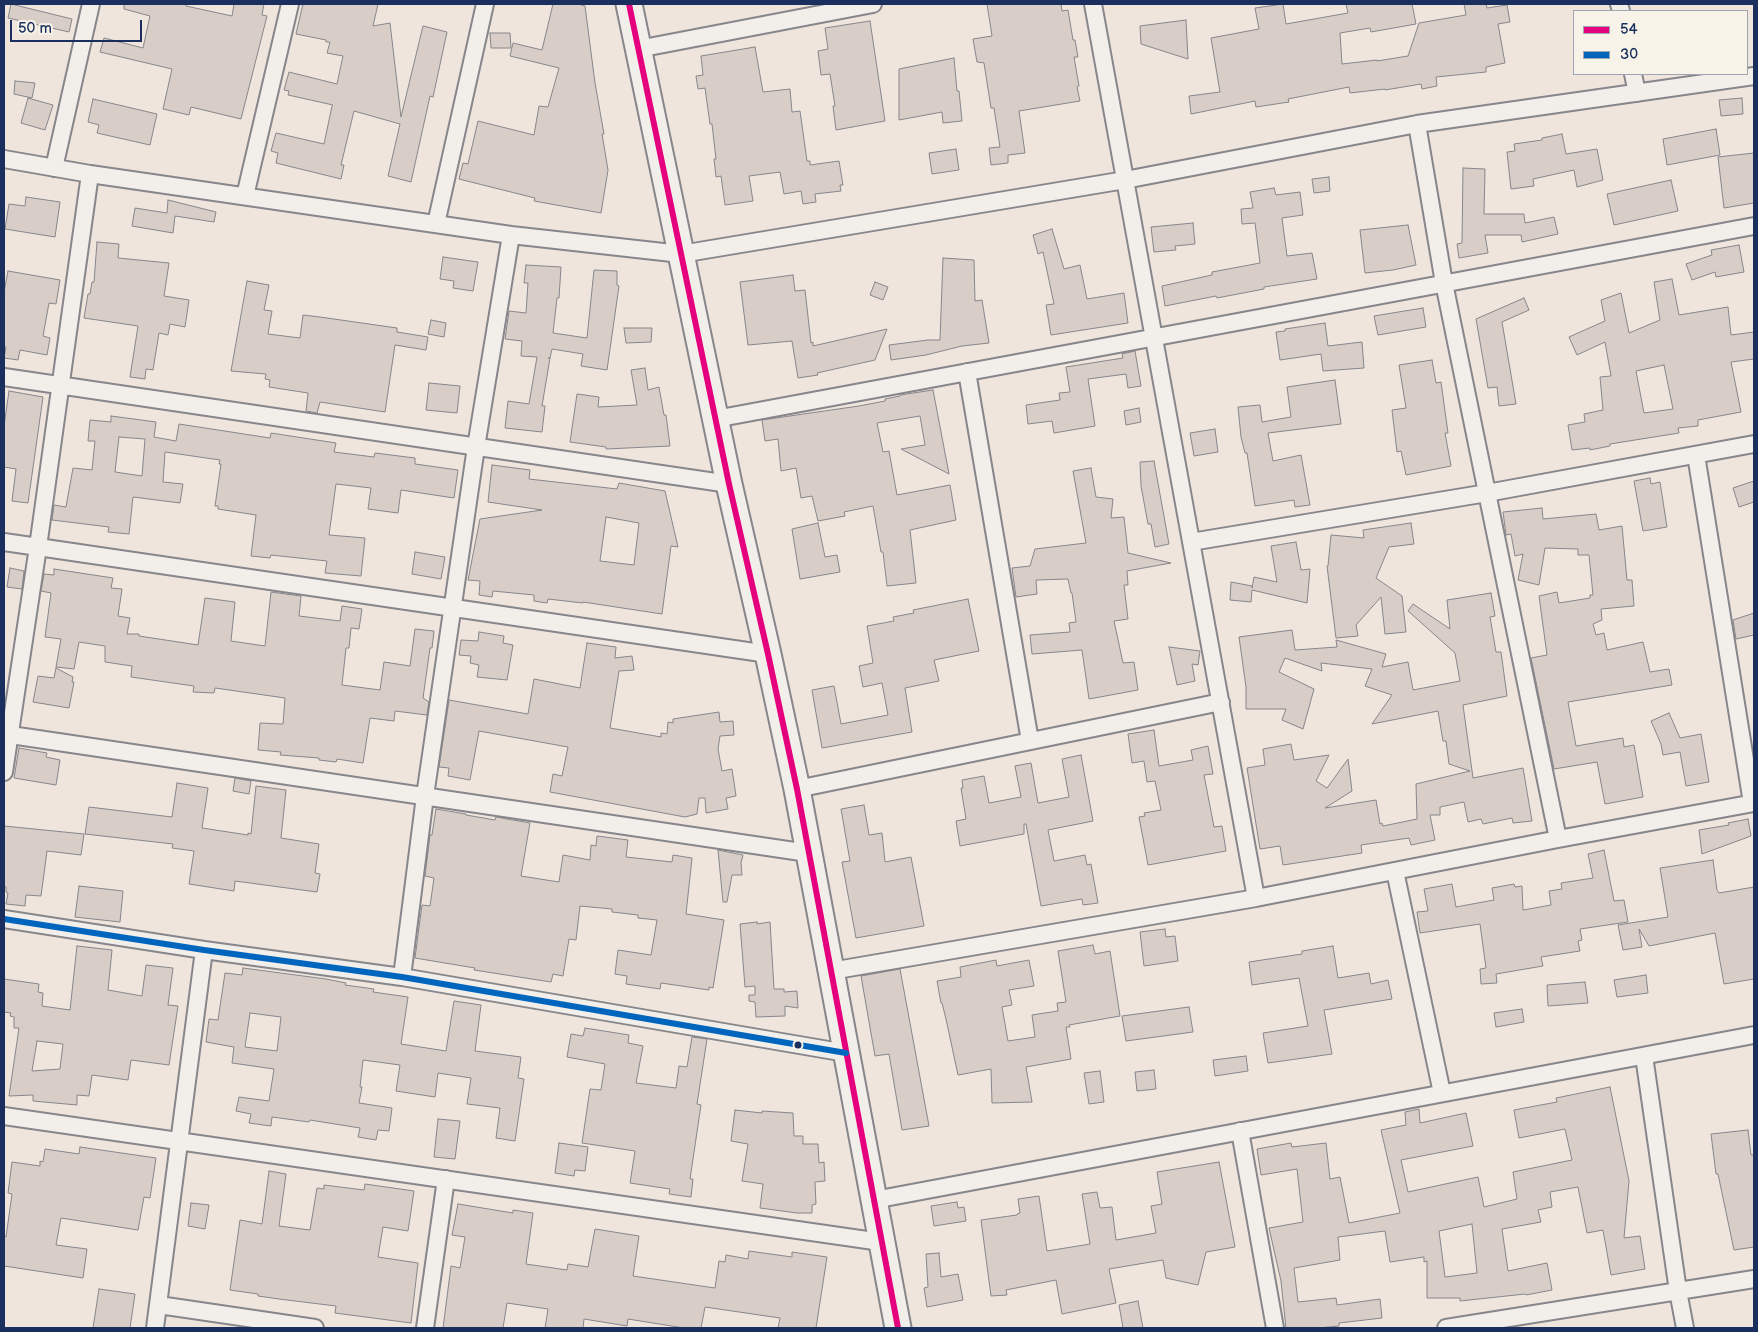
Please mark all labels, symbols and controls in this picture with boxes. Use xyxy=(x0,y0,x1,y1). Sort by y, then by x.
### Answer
scale bar xyxy=(12,10,145,42)
legend xyxy=(1573,10,1748,75)
text: 50 m xyxy=(18,19,52,38)
text: 54 xyxy=(1620,20,1638,39)
text: 30 xyxy=(1620,45,1638,64)
unlabelled marker xyxy=(793,1040,803,1050)

